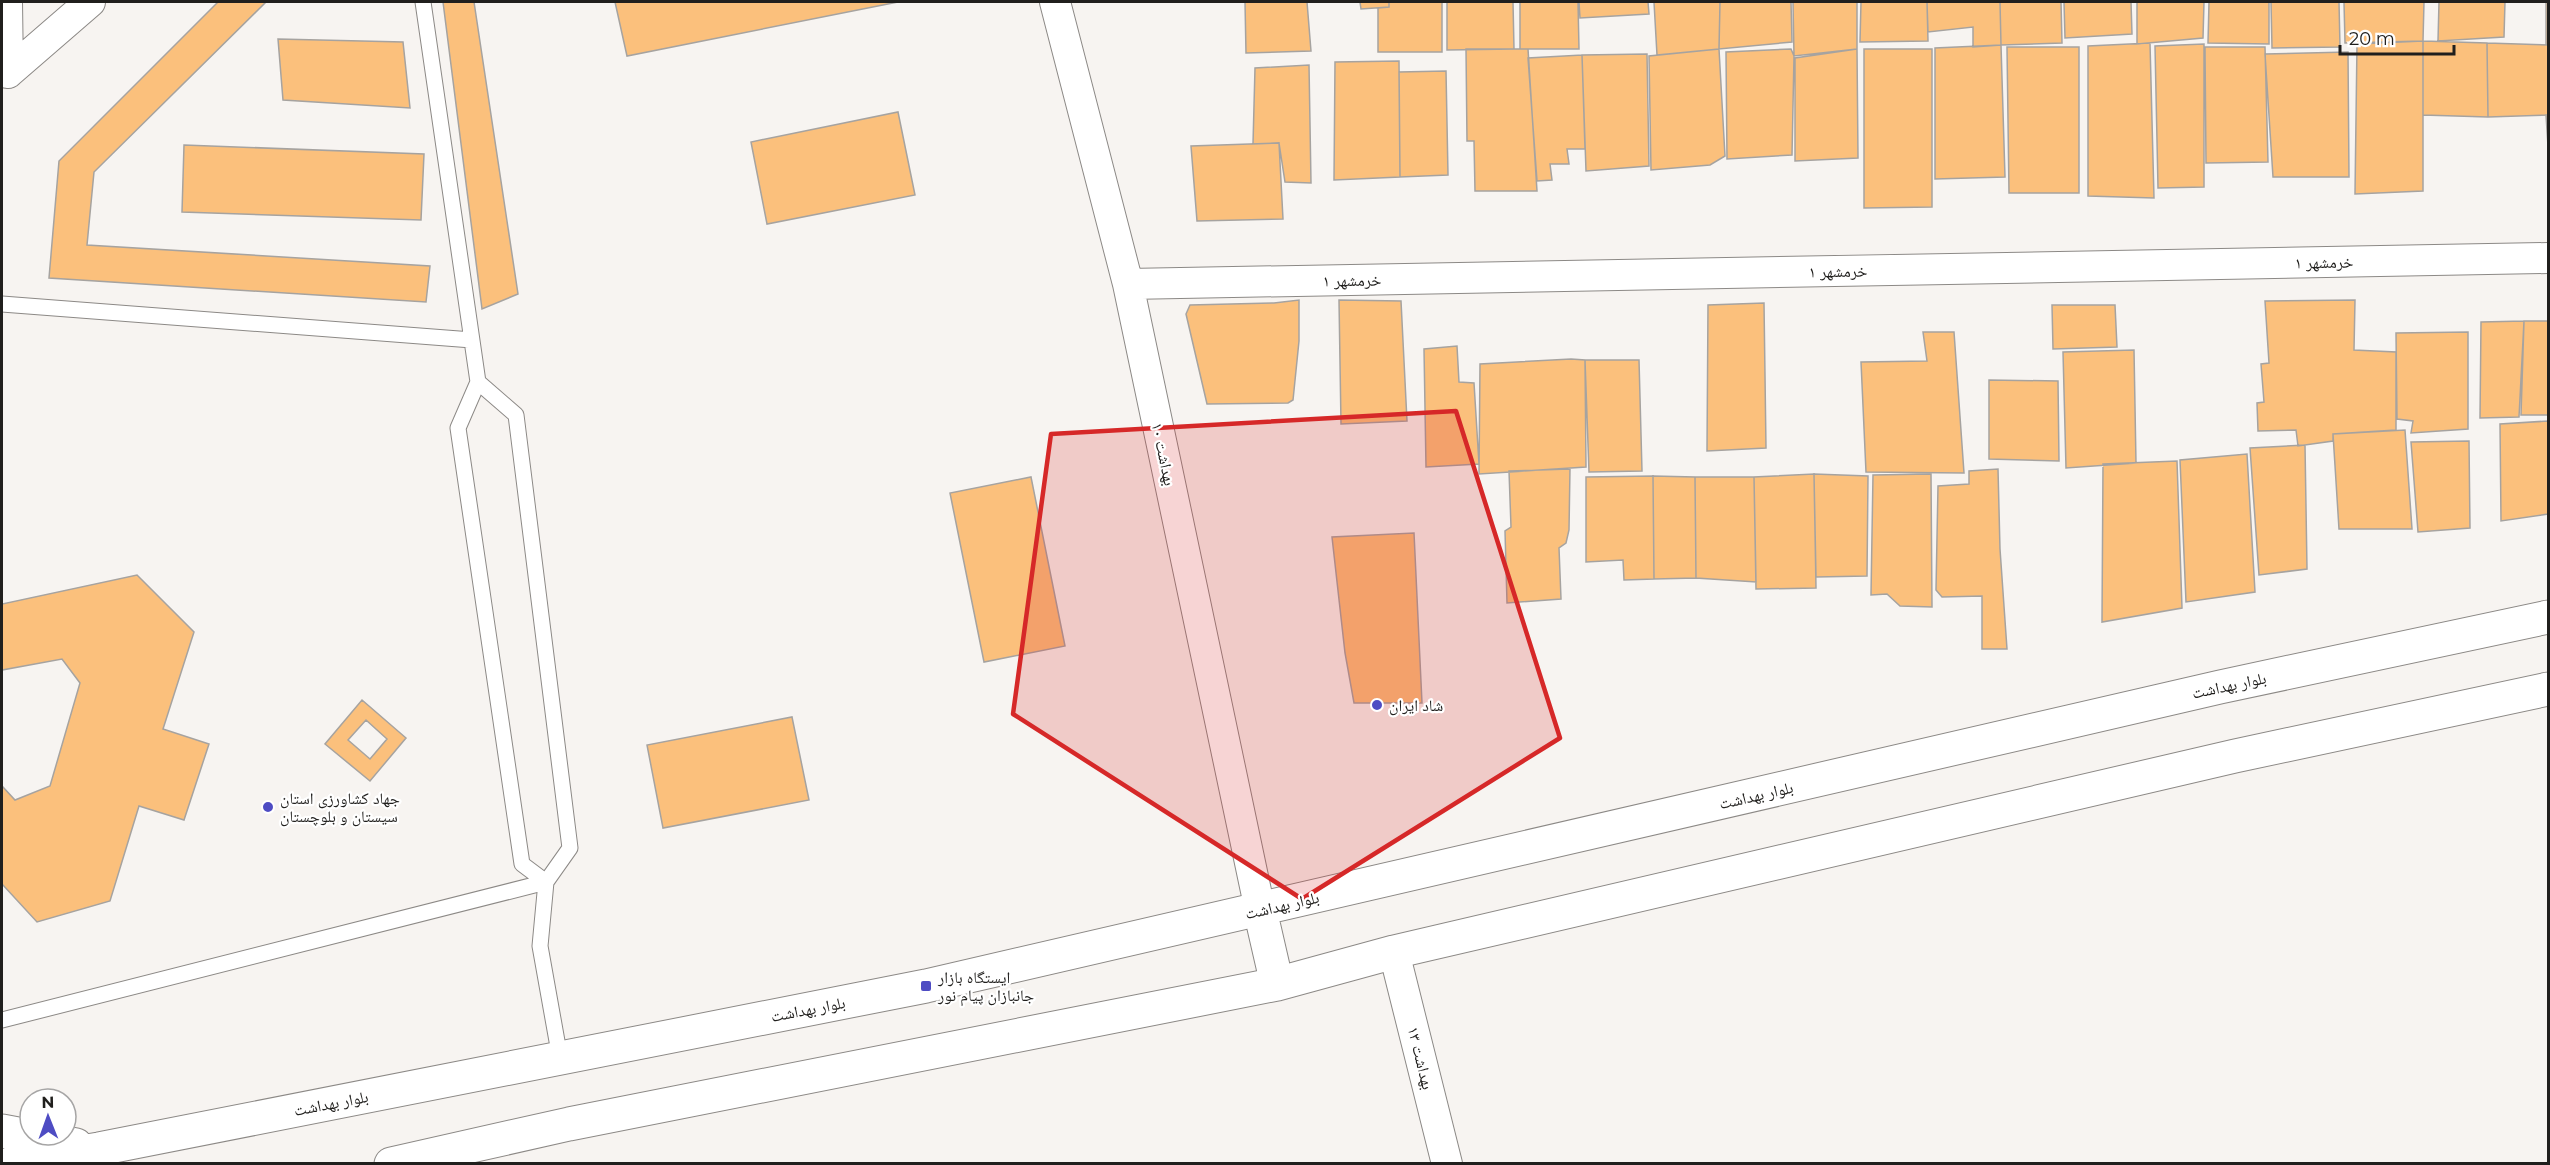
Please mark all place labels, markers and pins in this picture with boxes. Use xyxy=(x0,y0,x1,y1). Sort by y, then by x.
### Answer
place label: شاد ایران xyxy=(1389,696,1443,716)
marker: شاد ایران xyxy=(1370,698,1384,712)
place label: جهاد کشاورزی استان سیستان و بلوچستان xyxy=(280,789,400,827)
marker: جهاد کشاورزی استان سیستان و بلوچستان xyxy=(261,800,275,814)
place label: ایستگاه بازار جانبازان پیام نور xyxy=(937,968,1034,1006)
marker: ایستگاه بازار جانبازان پیام نور xyxy=(919,979,933,993)

